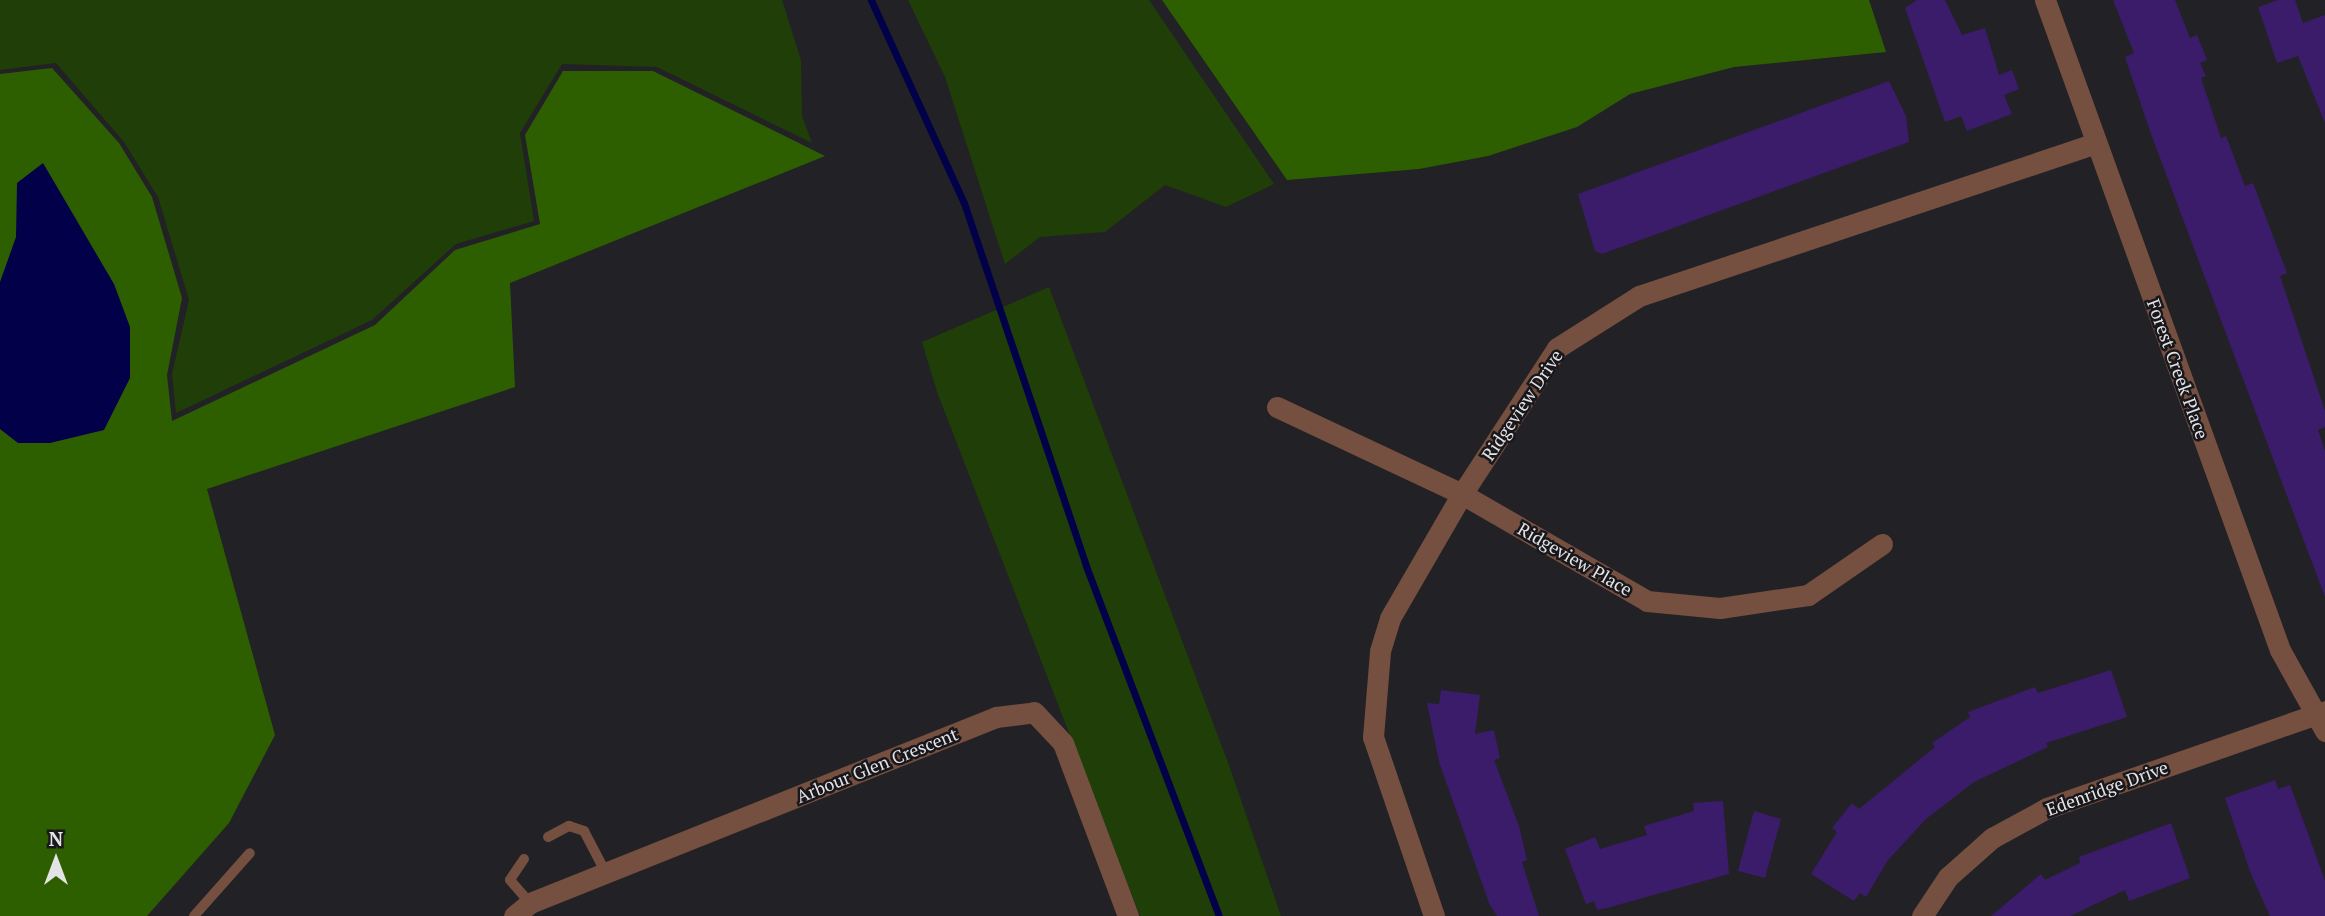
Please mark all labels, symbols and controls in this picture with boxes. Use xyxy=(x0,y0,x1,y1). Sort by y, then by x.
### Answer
street label: Forest Creek Place xyxy=(2143,296,2213,442)
street label: Ridgeview Drive xyxy=(1477,345,1567,465)
street label: Ridgeview Place xyxy=(1514,518,1636,600)
street label: Arbour Glen Crescent xyxy=(793,723,961,807)
street label: Edenridge Drive xyxy=(2043,756,2171,820)
north arrow xyxy=(21,825,91,895)
text: N xyxy=(49,826,63,851)

